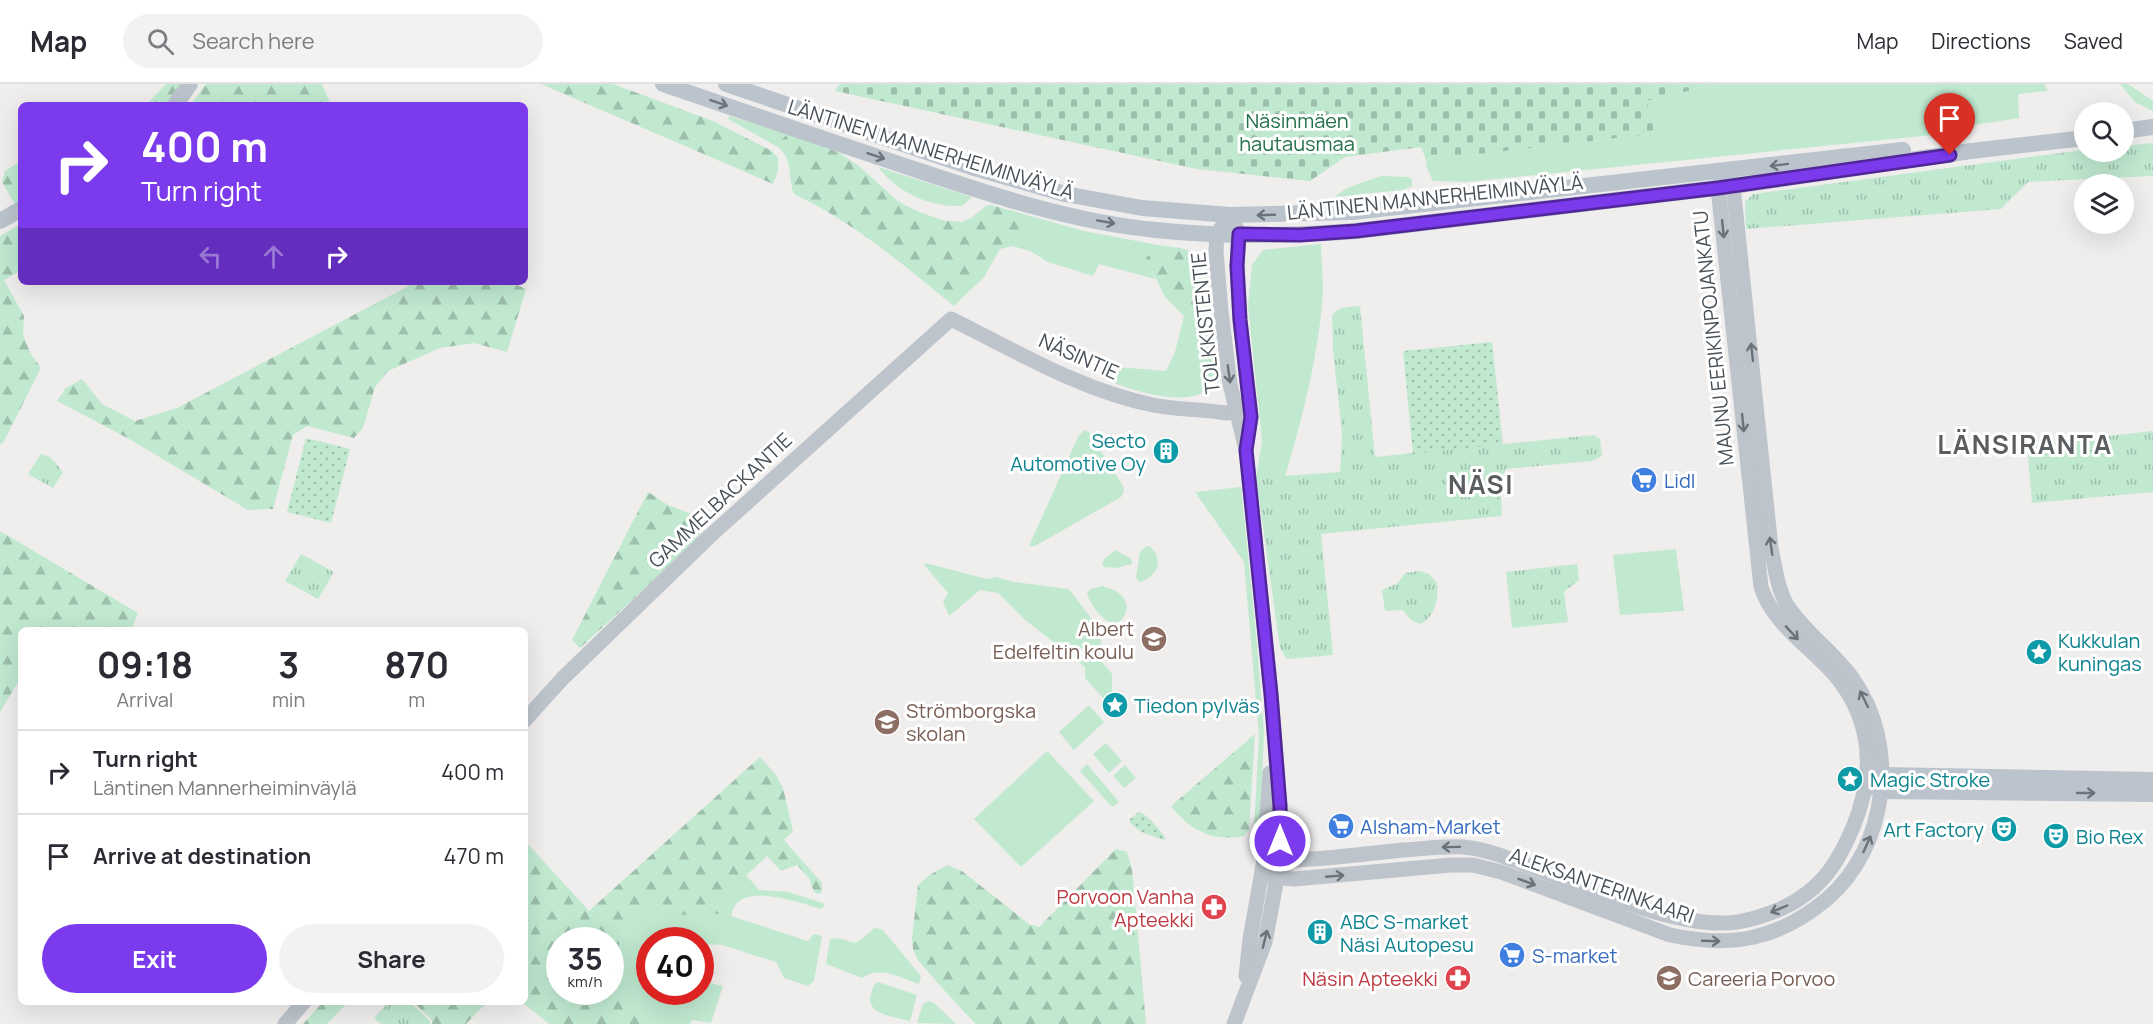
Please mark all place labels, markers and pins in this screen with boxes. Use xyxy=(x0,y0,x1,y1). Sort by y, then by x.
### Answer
pin xyxy=(1924,93,1975,155)
place label: Secto Automotive Oy xyxy=(1010,427,1146,477)
building icon: Secto Automotive Oy xyxy=(1151,436,1181,466)
supermarket icon: Lidl xyxy=(1629,465,1659,495)
place label: Lidl xyxy=(1664,467,1695,494)
place label: Albert Edelfeltin koulu xyxy=(993,615,1134,665)
school or university icon: Albert Edelfeltin koulu xyxy=(1139,624,1169,654)
place label: Kukkulan kuningas xyxy=(2058,627,2142,677)
place icon: Kukkulan kuningas xyxy=(2024,637,2054,667)
place icon: Tiedon pylväs xyxy=(1100,690,1130,720)
place label: Tiedon pylväs xyxy=(1134,692,1260,719)
place label: Strömborgska skolan xyxy=(906,697,1036,747)
school or university icon: Strömborgska skolan xyxy=(872,707,902,737)
place icon: Magic Stroke xyxy=(1835,764,1865,794)
place label: Magic Stroke xyxy=(1870,766,1990,793)
supermarket icon: Alsham-Market xyxy=(1326,811,1356,841)
place label: Alsham-Market xyxy=(1360,813,1501,840)
theatre icon: Art Factory xyxy=(1989,814,2019,844)
place label: Art Factory xyxy=(1883,816,1984,843)
theatre icon: Bio Rex xyxy=(2041,821,2071,851)
place label: Bio Rex xyxy=(2076,823,2144,850)
place label: Porvoon Vanha Apteekki xyxy=(1056,883,1194,933)
pharmacy icon: Porvoon Vanha Apteekki xyxy=(1199,892,1229,922)
place label: ABC S-market Näsi Autopesu xyxy=(1340,908,1474,958)
building icon: ABC S-market Näsi Autopesu xyxy=(1305,917,1335,947)
supermarket icon: S-market xyxy=(1497,940,1527,970)
place label: S-market xyxy=(1532,942,1617,969)
pharmacy icon: Näsin Apteekki xyxy=(1443,963,1473,993)
school or university icon: Careeria Porvoo xyxy=(1654,963,1684,993)
place label: Näsin Apteekki xyxy=(1302,965,1438,992)
place label: Careeria Porvoo xyxy=(1688,965,1835,992)

